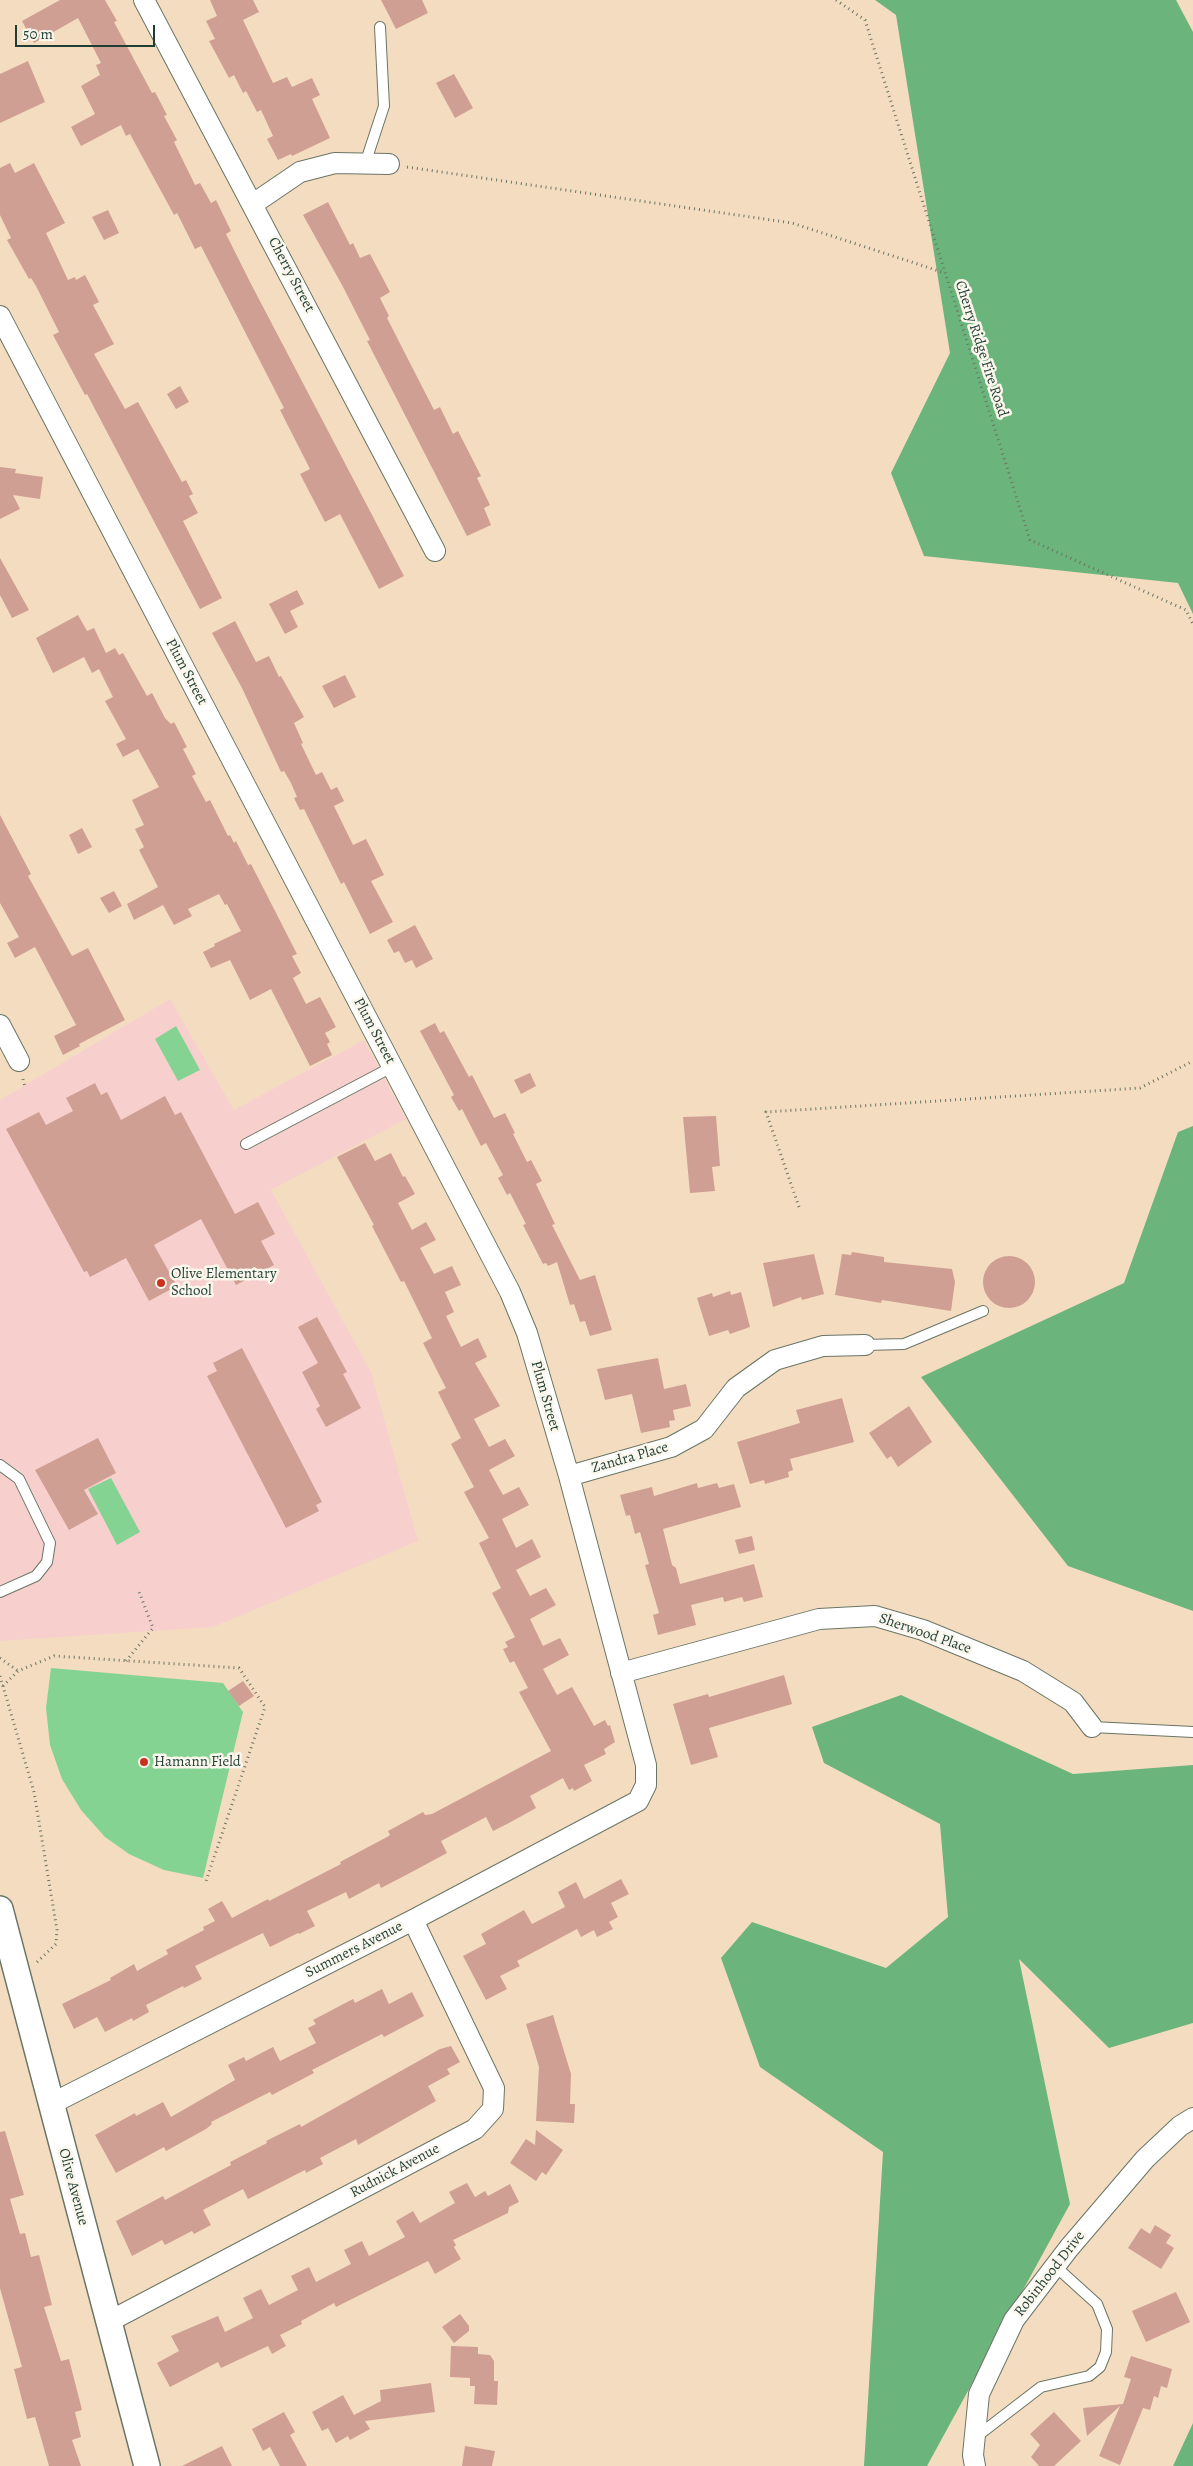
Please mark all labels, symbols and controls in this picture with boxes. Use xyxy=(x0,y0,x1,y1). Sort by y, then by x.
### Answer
scale bar xyxy=(18,15,158,47)
text: 50 m xyxy=(23,24,53,44)
street label: Cherry Street xyxy=(264,234,318,316)
street label: Cherry Ridge Fire Road xyxy=(950,279,1012,419)
street label: Plum Street xyxy=(161,636,211,708)
street label: Plum Street xyxy=(349,995,399,1067)
place label: Olive Elementary School xyxy=(171,1265,277,1300)
marker: Olive Elementary School xyxy=(155,1277,167,1289)
street label: Plum Street xyxy=(526,1359,564,1433)
street label: Zandra Place xyxy=(589,1438,671,1478)
street label: Sherwood Place xyxy=(876,1610,974,1658)
place label: Hamann Field xyxy=(154,1753,241,1771)
marker: Hamann Field xyxy=(138,1756,150,1768)
street label: Summers Avenue xyxy=(302,1918,406,1982)
street label: Rudnick Avenue xyxy=(347,2140,443,2202)
street label: Olive Avenue xyxy=(54,2146,92,2228)
street label: Robinhood Drive xyxy=(1011,2228,1089,2320)

